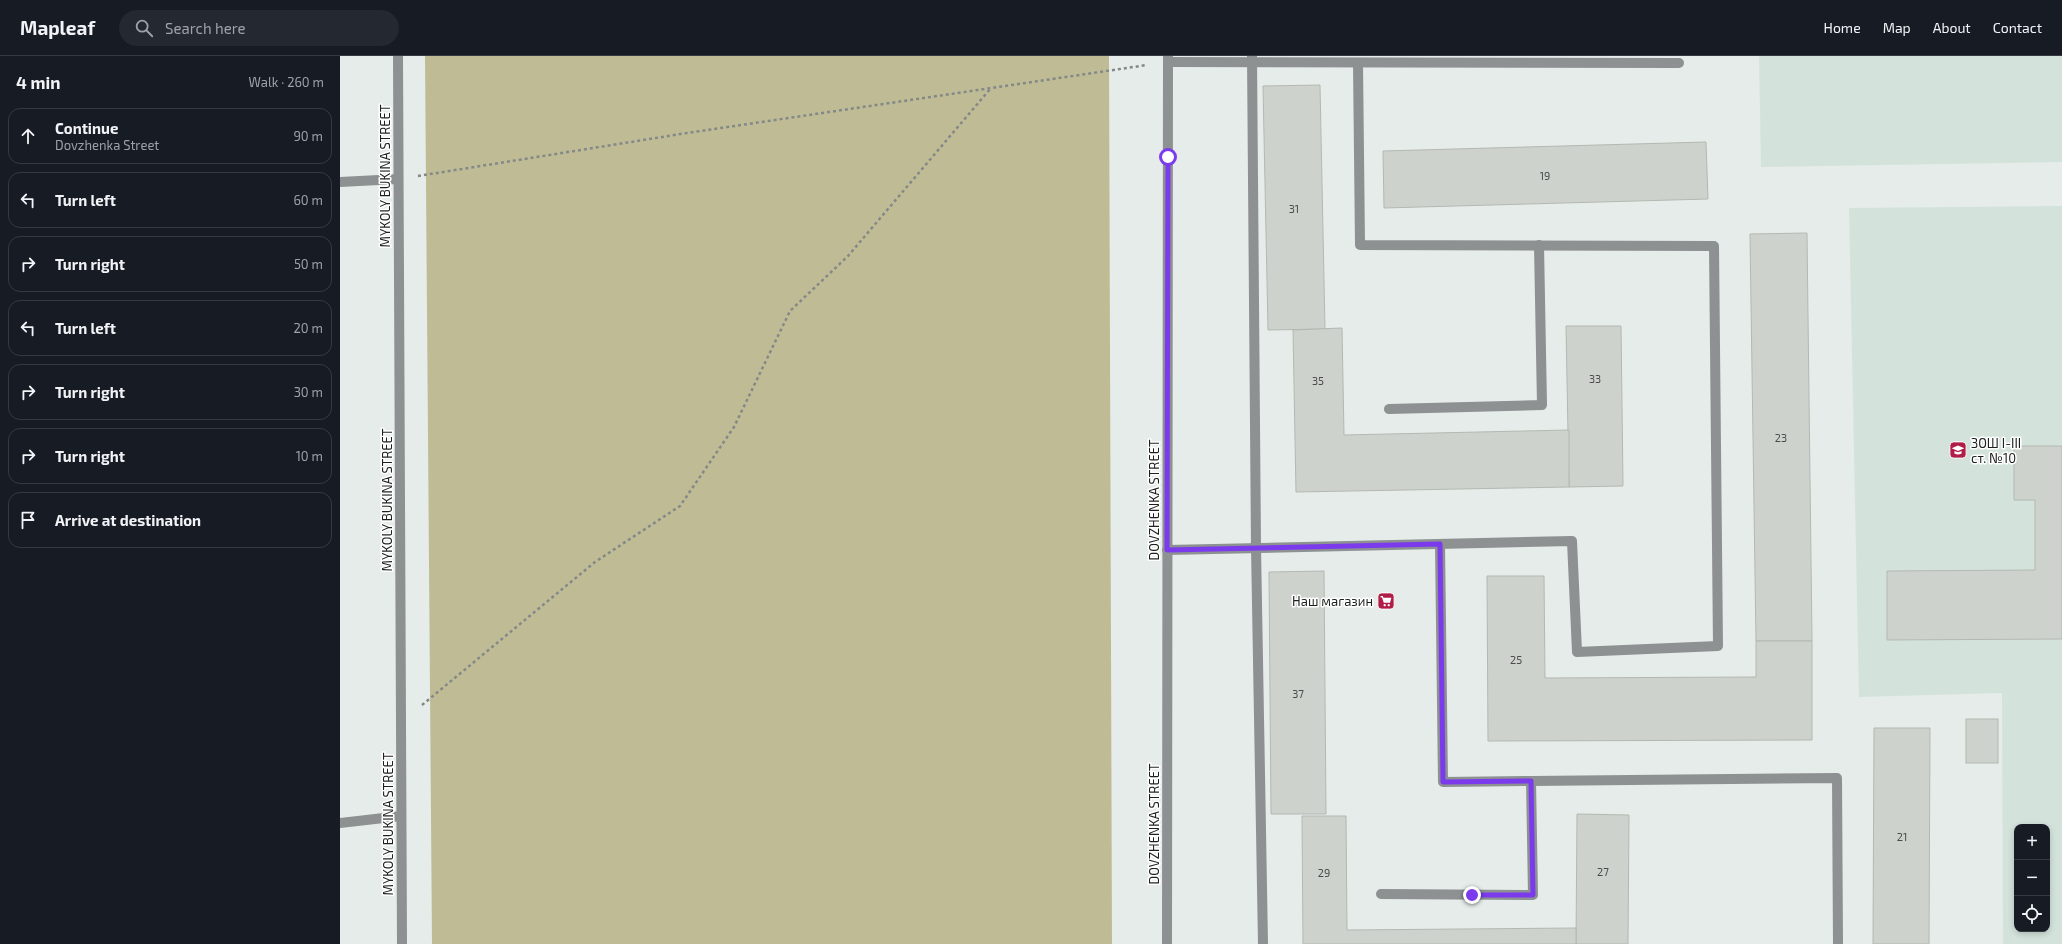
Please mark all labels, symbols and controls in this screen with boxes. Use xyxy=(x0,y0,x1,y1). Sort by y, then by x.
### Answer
search box xyxy=(119,10,399,46)
text: Mapleaf xyxy=(20,16,95,39)
icon: search xyxy=(133,17,155,39)
text: Search here xyxy=(165,19,246,37)
text: Home xyxy=(1824,19,1861,36)
text: Map xyxy=(1883,19,1911,36)
text: About xyxy=(1933,19,1971,36)
text: Contact xyxy=(1993,19,2042,36)
text: 4 min xyxy=(16,72,60,92)
text: Walk · 260 m xyxy=(249,74,324,90)
street label: MYKOLY BUKINA STREET xyxy=(377,104,393,247)
text: Continue xyxy=(55,119,118,137)
icon: ahead xyxy=(17,125,39,147)
text: 90 m xyxy=(293,128,323,144)
text: Dovzhenka Street xyxy=(55,137,159,153)
route start xyxy=(1159,148,1177,166)
house number: 19 xyxy=(1540,169,1550,182)
icon: left xyxy=(17,189,39,211)
text: Turn left xyxy=(55,191,116,209)
text: 60 m xyxy=(293,192,323,208)
house number: 31 xyxy=(1289,202,1299,215)
icon: right xyxy=(17,253,39,275)
text: Turn right xyxy=(55,255,125,273)
text: 50 m xyxy=(294,256,323,272)
icon: left xyxy=(17,317,39,339)
text: Turn left xyxy=(55,319,116,337)
text: 20 m xyxy=(294,320,323,336)
house number: 33 xyxy=(1589,372,1601,385)
house number: 35 xyxy=(1312,374,1324,387)
icon: right xyxy=(17,381,39,403)
text: Turn right xyxy=(55,383,125,401)
text: 30 m xyxy=(294,384,323,400)
street label: MYKOLY BUKINA STREET xyxy=(379,428,395,571)
house number: 23 xyxy=(1775,431,1787,444)
place label: ЗОШ І-ІІІ ст. №10 xyxy=(1971,435,2021,466)
street label: DOVZHENKA STREET xyxy=(1146,439,1162,561)
school or university icon: ЗОШ І-ІІІ ст. №10 xyxy=(1948,440,1968,460)
icon: right xyxy=(17,445,39,467)
text: Turn right xyxy=(55,447,125,465)
text: 10 m xyxy=(296,448,323,464)
icon: arrive xyxy=(17,509,39,531)
text: Arrive at destination xyxy=(55,511,201,529)
supermarket icon: Наш магазин xyxy=(1376,591,1396,611)
place label: Наш магазин xyxy=(1292,593,1373,609)
house number: 25 xyxy=(1510,653,1522,666)
house number: 37 xyxy=(1292,687,1304,700)
street label: MYKOLY BUKINA STREET xyxy=(380,752,396,895)
street label: DOVZHENKA STREET xyxy=(1146,763,1162,885)
map controls xyxy=(2014,824,2050,932)
button: + xyxy=(2014,824,2050,860)
house number: 21 xyxy=(1897,830,1907,843)
button: − xyxy=(2014,860,2050,896)
house number: 27 xyxy=(1597,865,1609,878)
house number: 29 xyxy=(1318,866,1330,879)
route end xyxy=(1463,886,1481,904)
button: locate xyxy=(2014,896,2050,932)

